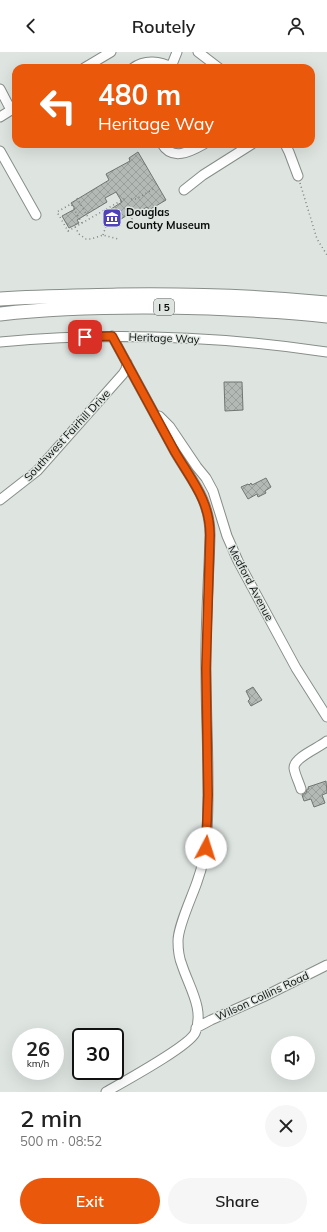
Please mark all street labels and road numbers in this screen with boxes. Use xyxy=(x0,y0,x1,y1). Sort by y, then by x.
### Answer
road number: I 5 xyxy=(154,299,174,315)
street label: Heritage Way xyxy=(128,330,200,346)
street label: Southwest Fairhill Drive xyxy=(21,386,113,484)
street label: Medford Avenue xyxy=(225,543,277,623)
street label: Wilson Collins Road xyxy=(213,968,311,1024)

